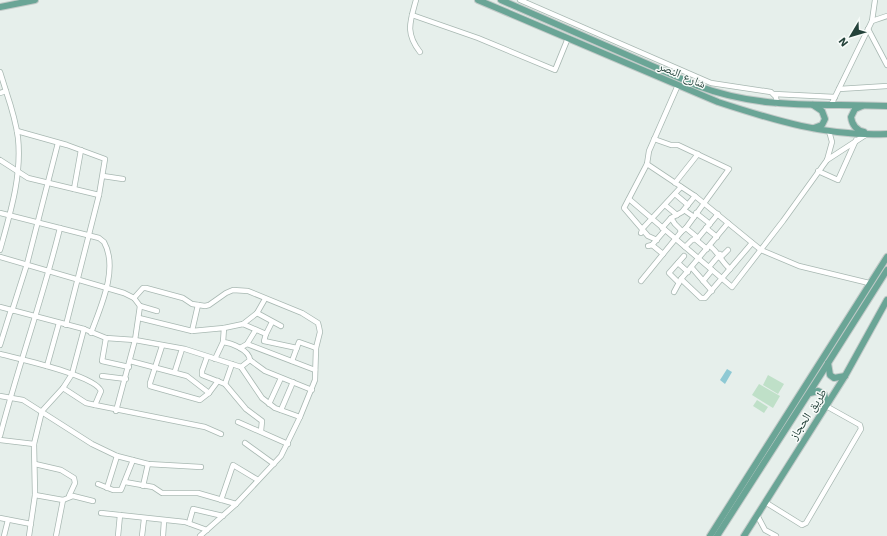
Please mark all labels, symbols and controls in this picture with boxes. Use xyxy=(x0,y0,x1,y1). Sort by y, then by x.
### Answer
north arrow xyxy=(831,16,871,56)
text: N xyxy=(836,35,851,49)
street label: شارع النصر xyxy=(655,58,708,92)
street label: طريق الحجاز xyxy=(786,386,830,443)

